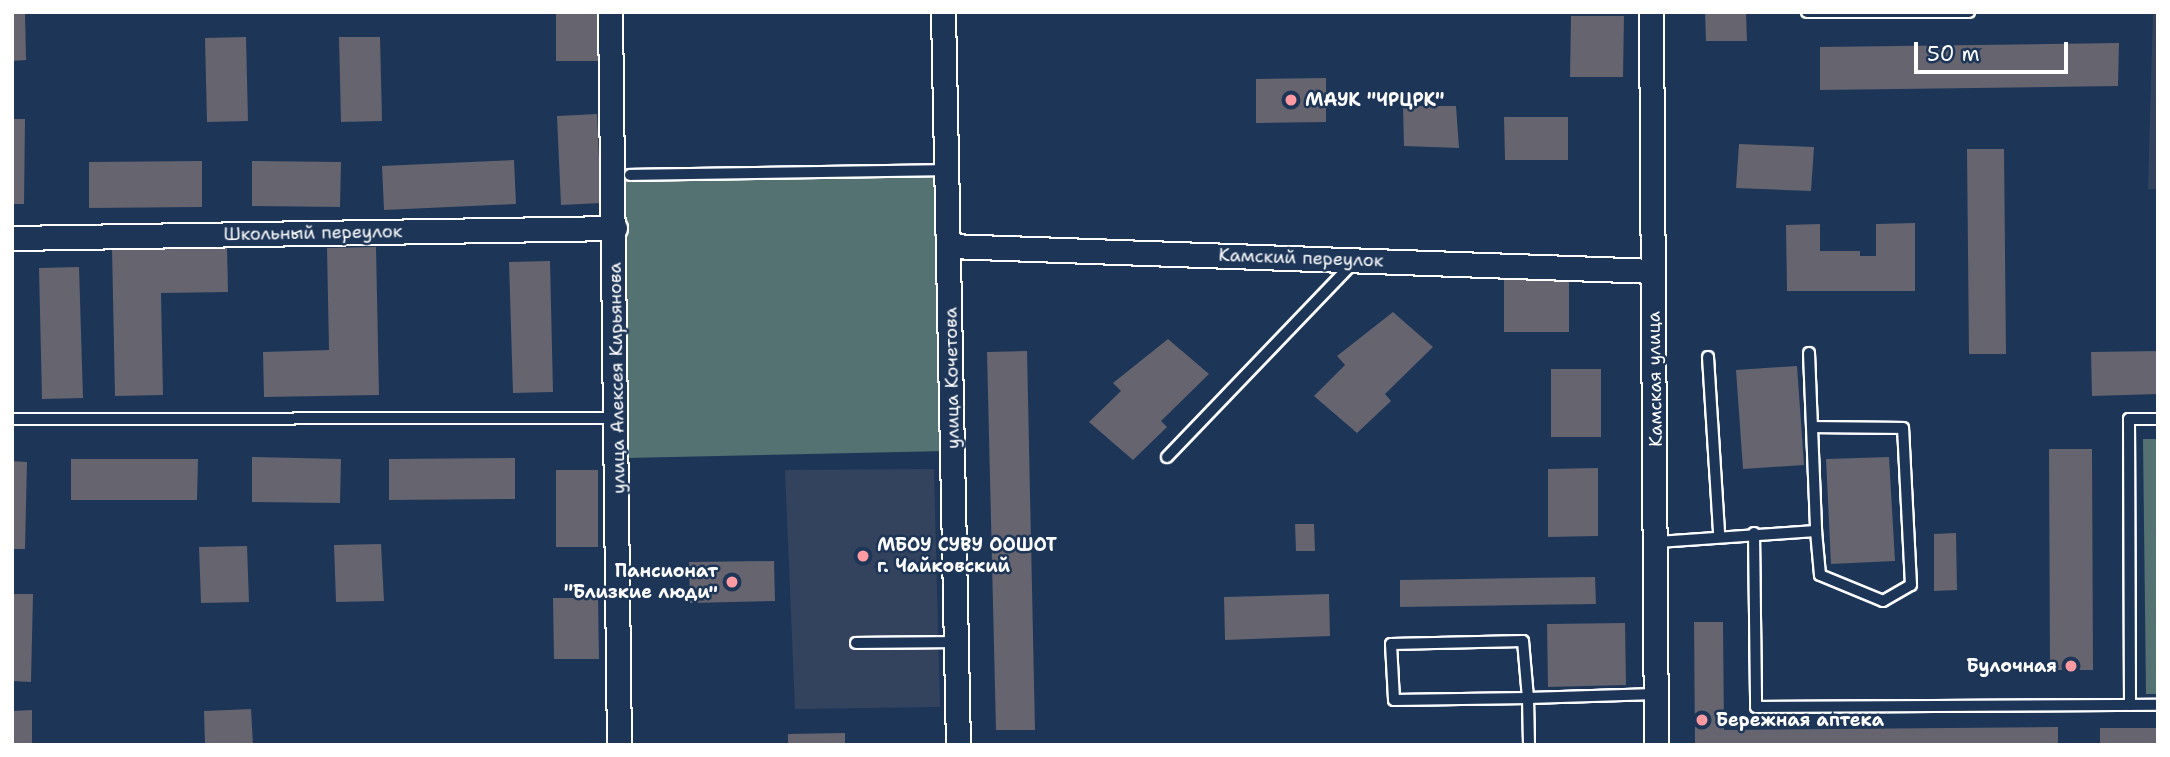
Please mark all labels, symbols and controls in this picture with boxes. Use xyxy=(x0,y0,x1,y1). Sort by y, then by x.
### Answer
scale bar xyxy=(1918,28,2072,72)
text: 50 m xyxy=(1927,40,1980,68)
place label: МАУК "ЧРЦРК" xyxy=(1305,89,1444,111)
marker: МАУК "ЧРЦРК" xyxy=(1283,92,1299,108)
street label: Школьный переулок xyxy=(223,221,403,245)
street label: Камский переулок xyxy=(1218,244,1384,272)
street label: улица Алексея Кирьянова xyxy=(604,262,630,494)
street label: улица Кочетова xyxy=(940,307,964,449)
street label: Камская улица xyxy=(1643,311,1667,447)
place label: МБОУ СУВУ ООШОТ г. Чайковский xyxy=(877,535,1057,578)
marker: МБОУ СУВУ ООШОТ г. Чайковский xyxy=(855,548,871,564)
place label: Пансионат "Близкие люди" xyxy=(564,561,718,604)
marker: Пансионат "Близкие люди" xyxy=(724,574,740,590)
place label: Булочная xyxy=(1966,655,2057,677)
marker: Булочная xyxy=(2063,658,2079,674)
place label: Бережная аптека xyxy=(1716,709,1884,731)
marker: Бережная аптека xyxy=(1694,712,1710,728)

